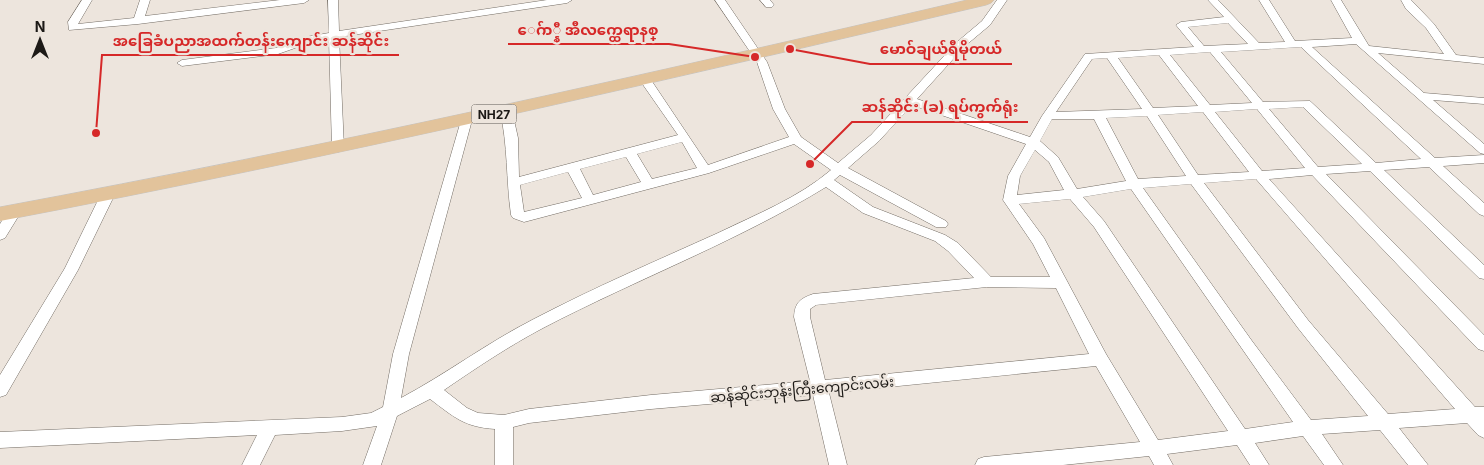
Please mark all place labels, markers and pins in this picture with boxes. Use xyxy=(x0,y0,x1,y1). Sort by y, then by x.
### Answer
callout: ေဂ်ာ္နီ အီလက္ထေရာနစ္ xyxy=(508,14,669,44)
callout: အခြေခံပညာအထက်တန်းကျောင်း ဆန်ဆိုင်း xyxy=(102,25,399,55)
callout: မောဝ်ချယ်ရီမိုတယ် xyxy=(870,34,1012,64)
callout: ဆန်ဆိုင်း (ခ) ရပ်ကွက်ရုံး xyxy=(852,92,1028,122)

